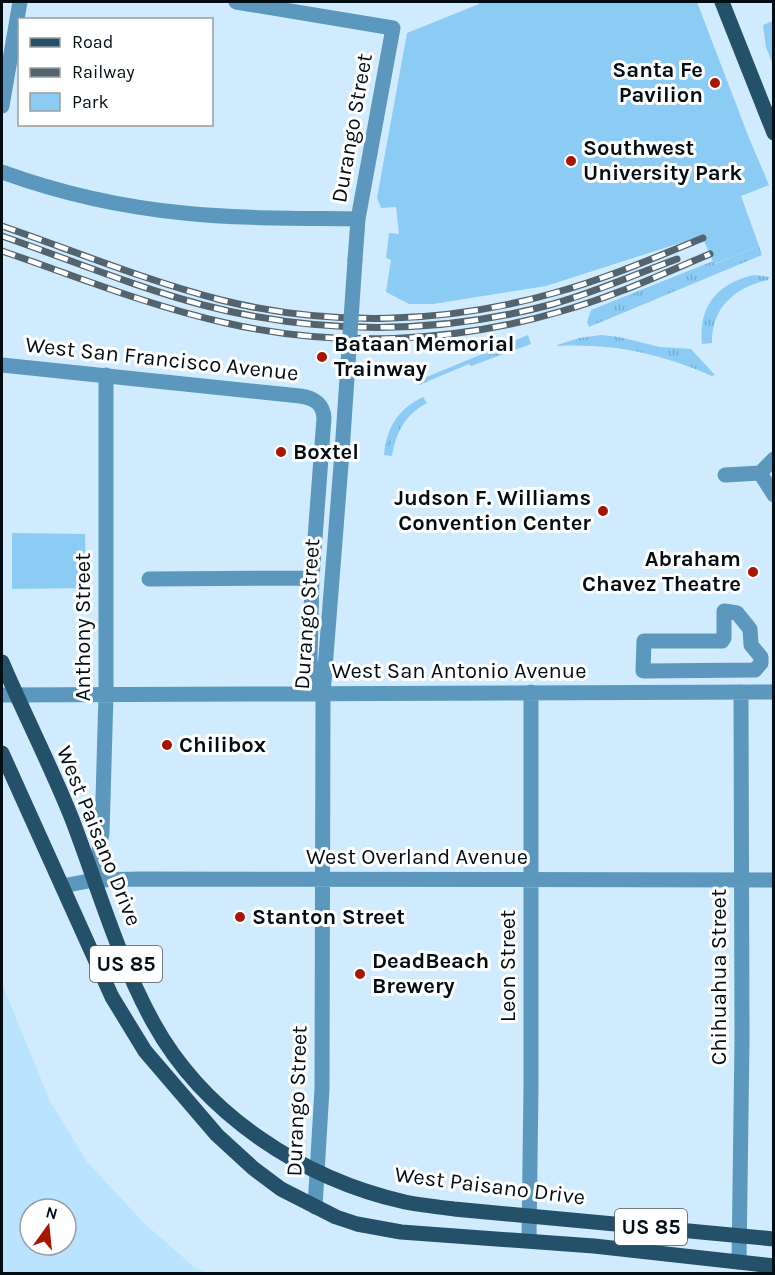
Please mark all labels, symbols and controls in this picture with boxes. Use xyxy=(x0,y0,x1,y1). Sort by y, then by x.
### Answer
legend xyxy=(18,18,213,126)
text: Road xyxy=(72,31,113,53)
street label: Durango Street xyxy=(326,51,378,205)
place label: Santa Fe Pavilion xyxy=(612,57,703,108)
text: Railway xyxy=(72,61,135,83)
marker: Santa Fe Pavilion xyxy=(708,76,722,90)
text: Park xyxy=(72,91,109,113)
place label: Southwest University Park xyxy=(583,135,742,186)
marker: Southwest University Park xyxy=(564,154,578,168)
place label: Bataan Memorial Trainway xyxy=(334,331,514,382)
street label: West San Francisco Avenue xyxy=(24,332,300,386)
marker: Bataan Memorial Trainway xyxy=(315,350,329,364)
place label: Boxtel xyxy=(293,439,359,465)
marker: Boxtel xyxy=(274,445,288,459)
place label: Judson F. Williams Convention Center xyxy=(394,485,591,536)
marker: Judson F. Williams Convention Center xyxy=(596,504,610,518)
street label: Durango Street xyxy=(289,538,325,690)
place label: Abraham Chavez Theatre xyxy=(582,546,741,597)
street label: Anthony Street xyxy=(70,553,96,701)
marker: Abraham Chavez Theatre xyxy=(746,565,760,579)
street label: West San Antonio Avenue xyxy=(332,658,586,684)
place label: Chilibox xyxy=(179,732,266,758)
marker: Chilibox xyxy=(160,738,174,752)
street label: West Paisano Drive xyxy=(51,742,147,930)
street label: West Overland Avenue xyxy=(306,844,528,870)
street label: Chihuahua Street xyxy=(706,889,732,1065)
place label: Stanton Street xyxy=(252,904,405,930)
marker: Stanton Street xyxy=(233,910,247,924)
street label: Leon Street xyxy=(495,910,521,1022)
road number: US 85 xyxy=(90,946,162,982)
place label: DeadBeach Brewery xyxy=(372,948,489,999)
marker: DeadBeach Brewery xyxy=(353,967,367,981)
street label: Durango Street xyxy=(281,1025,313,1177)
street label: West Paisano Drive xyxy=(393,1161,587,1211)
north arrow xyxy=(18,1197,78,1257)
text: N xyxy=(44,1202,60,1224)
road number: US 85 xyxy=(615,1209,687,1245)

